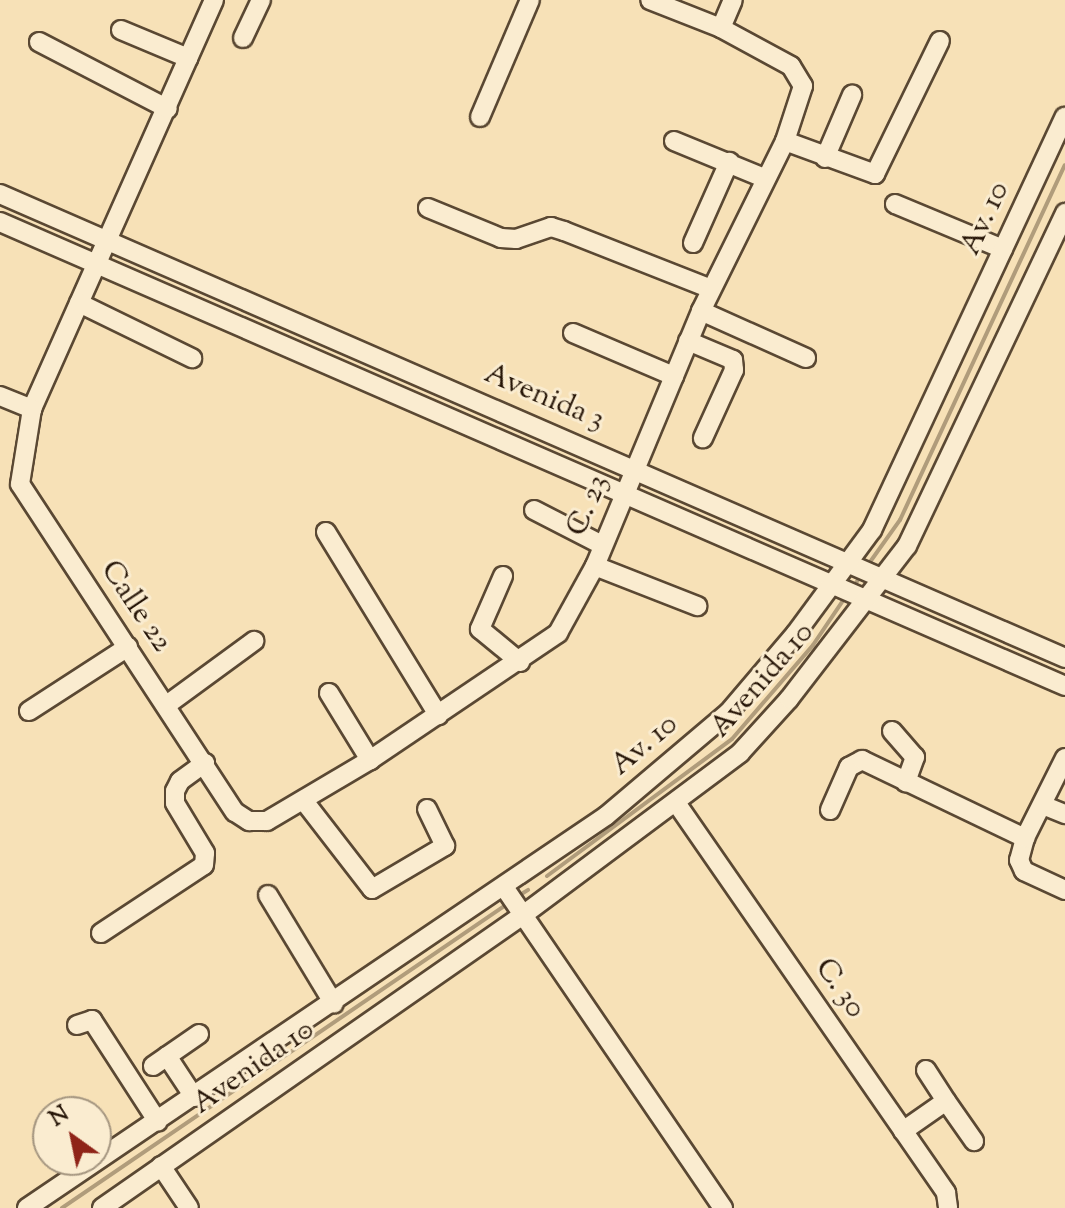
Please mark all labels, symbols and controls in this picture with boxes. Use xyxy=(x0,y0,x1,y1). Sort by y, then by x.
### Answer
street label: Av. 10 xyxy=(954,177,1018,261)
street label: Avenida 3 xyxy=(479,357,609,439)
street label: C. 23 xyxy=(560,470,618,542)
street label: Calle 22 xyxy=(91,554,179,660)
street label: Avenida 10 xyxy=(703,616,823,746)
street label: Av. 10 xyxy=(604,708,686,784)
street label: C. 30 xyxy=(806,952,872,1026)
street label: Avenida 10 xyxy=(186,1013,322,1123)
north arrow xyxy=(32,1096,112,1176)
text: N xyxy=(44,1099,76,1136)

